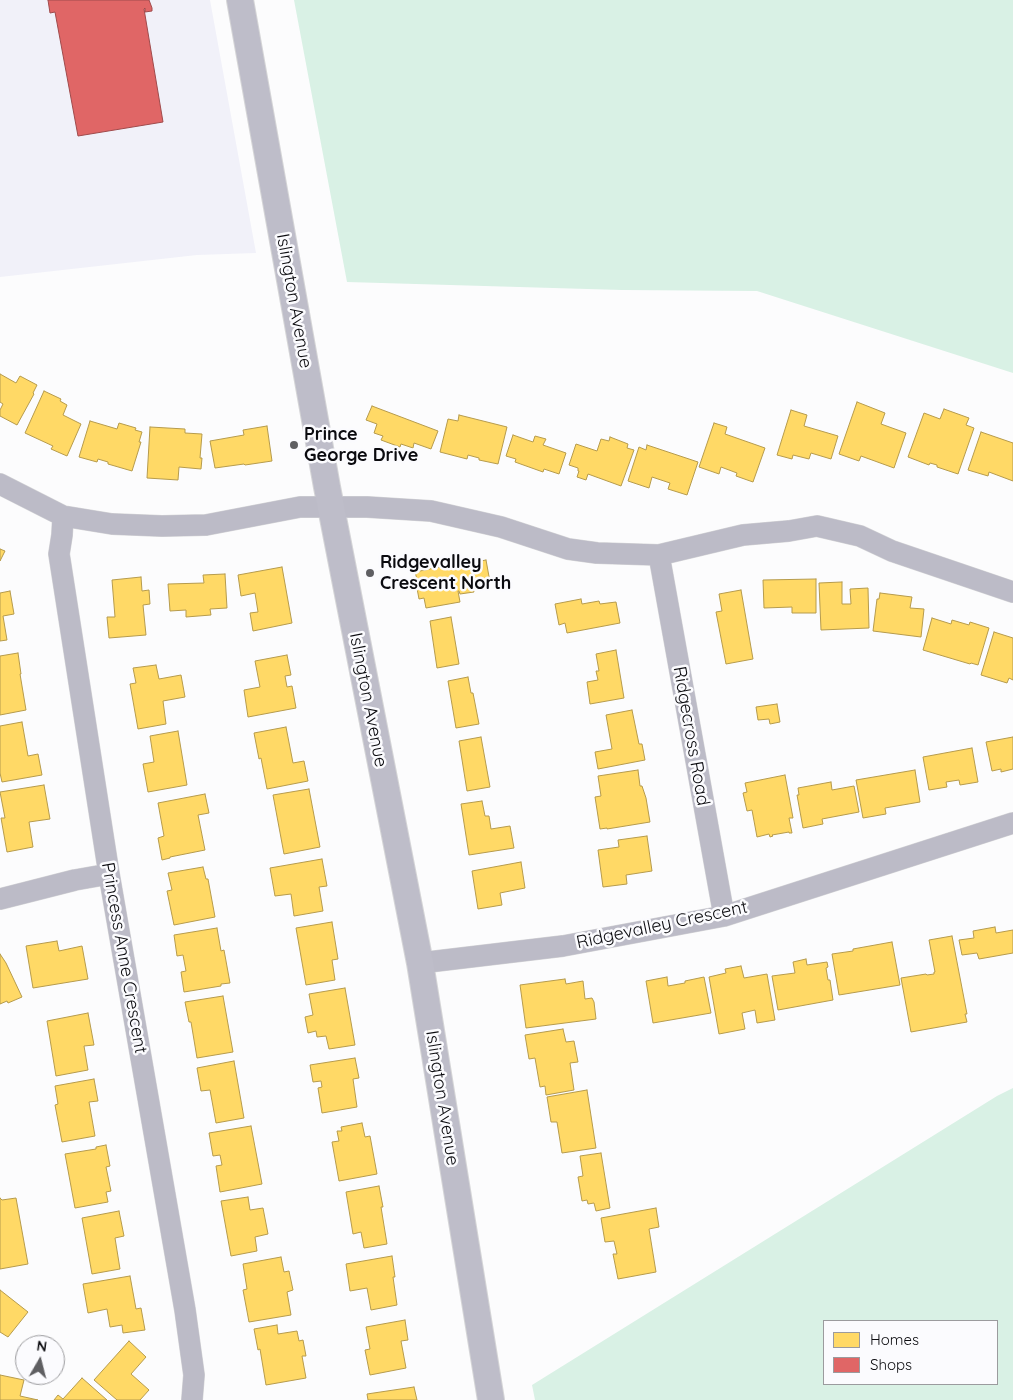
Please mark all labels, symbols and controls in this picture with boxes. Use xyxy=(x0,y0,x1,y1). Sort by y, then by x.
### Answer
street label: Islington Avenue xyxy=(272,232,316,370)
place label: Prince George Drive xyxy=(304,424,418,466)
marker: Prince George Drive xyxy=(288,439,300,451)
place label: Ridgevalley Crescent North xyxy=(380,552,511,594)
marker: Ridgevalley Crescent North xyxy=(364,567,376,579)
street label: Islington Avenue xyxy=(344,631,392,769)
street label: Ridgecross Road xyxy=(668,665,714,807)
street label: Princess Anne Crescent xyxy=(97,861,151,1055)
street label: Ridgevalley Crescent xyxy=(574,896,750,954)
street label: Islington Avenue xyxy=(421,1029,463,1167)
legend xyxy=(823,1320,998,1385)
text: Homes xyxy=(870,1330,919,1349)
north arrow xyxy=(15,1335,65,1385)
text: N xyxy=(36,1337,48,1356)
text: Shops xyxy=(870,1355,912,1374)

